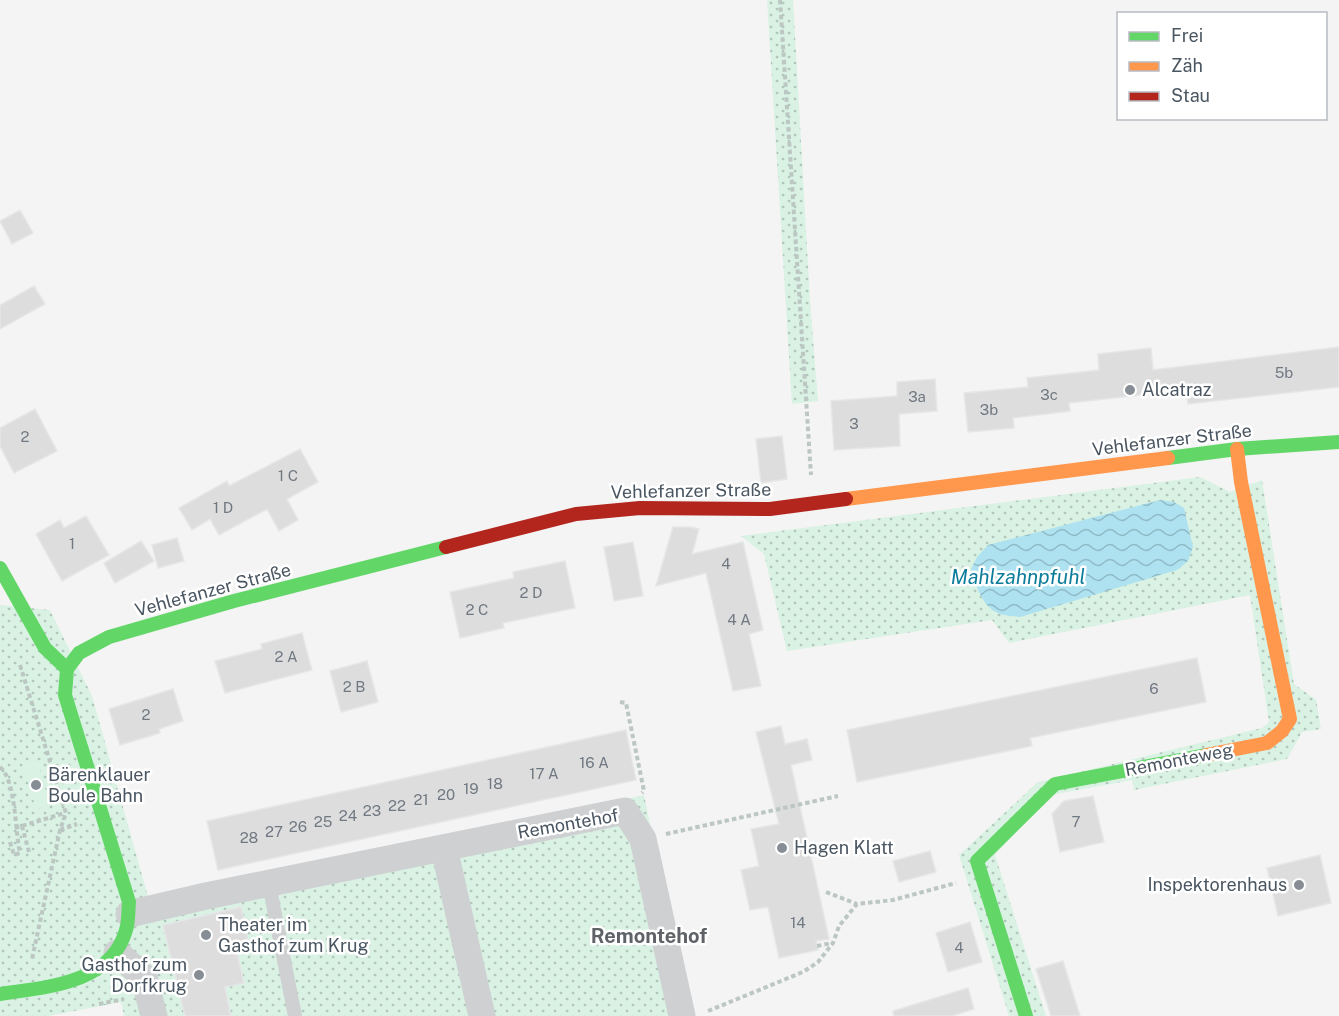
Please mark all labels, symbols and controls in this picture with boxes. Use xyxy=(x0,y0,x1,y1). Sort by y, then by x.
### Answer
legend xyxy=(1117,12,1327,120)
text: Frei xyxy=(1171,25,1203,46)
text: Zäh xyxy=(1171,55,1203,76)
text: Stau xyxy=(1171,85,1210,106)
house number: 5b xyxy=(1275,364,1293,381)
place label: Alcatraz xyxy=(1142,379,1211,400)
marker: Alcatraz xyxy=(1123,383,1137,397)
house number: 3c xyxy=(1040,386,1058,403)
house number: 3a xyxy=(908,388,926,405)
house number: 3b xyxy=(980,401,998,418)
house number: 3 xyxy=(849,415,859,432)
street label: Vehlefanzer Straße xyxy=(1091,419,1253,460)
house number: 2 xyxy=(21,428,30,445)
house number: 1 C xyxy=(278,467,298,484)
street label: Vehlefanzer Straße xyxy=(611,479,771,502)
house number: 1 D xyxy=(213,499,233,516)
house number: 1 xyxy=(69,535,75,552)
house number: 4 xyxy=(721,555,731,572)
street label: Vehlefanzer Straße xyxy=(133,559,293,620)
water label: Mahlzahnpfuhl xyxy=(951,565,1085,589)
house number: 2 D xyxy=(520,584,543,601)
house number: 2 C xyxy=(466,601,488,618)
house number: 4 A xyxy=(727,611,751,628)
house number: 2 A xyxy=(274,648,298,665)
house number: 2 B xyxy=(343,678,365,695)
house number: 6 xyxy=(1149,680,1159,697)
house number: 2 xyxy=(142,706,151,723)
street label: Remonteweg xyxy=(1123,739,1235,780)
house number: 16 A xyxy=(579,754,609,771)
place label: Bärenklauer Boule Bahn xyxy=(48,764,151,806)
house number: 17 A xyxy=(529,765,559,782)
house number: 18 xyxy=(487,775,503,792)
marker: Bärenklauer Boule Bahn xyxy=(29,778,43,792)
house number: 19 xyxy=(463,780,479,797)
house number: 20 xyxy=(437,786,455,803)
house number: 21 xyxy=(413,791,429,808)
house number: 22 xyxy=(388,797,406,814)
house number: 23 xyxy=(363,802,381,819)
street label: Remontehof xyxy=(516,804,620,843)
house number: 24 xyxy=(339,807,357,824)
house number: 25 xyxy=(314,813,332,830)
house number: 7 xyxy=(1071,813,1081,830)
house number: 26 xyxy=(289,818,307,835)
house number: 27 xyxy=(265,823,283,840)
house number: 28 xyxy=(240,829,258,846)
place label: Hagen Klatt xyxy=(794,837,894,858)
marker: Hagen Klatt xyxy=(775,841,789,855)
place label: Inspektorenhaus xyxy=(1147,874,1287,895)
marker: Inspektorenhaus xyxy=(1292,878,1306,892)
place label: Theater im Gasthof zum Krug xyxy=(218,914,369,956)
house number: 14 xyxy=(790,914,806,931)
district label: Remontehof xyxy=(591,924,707,948)
marker: Theater im Gasthof zum Krug xyxy=(199,928,213,942)
house number: 4 xyxy=(954,939,964,956)
place label: Gasthof zum Dorfkrug xyxy=(82,954,187,996)
marker: Gasthof zum Dorfkrug xyxy=(192,968,206,982)

